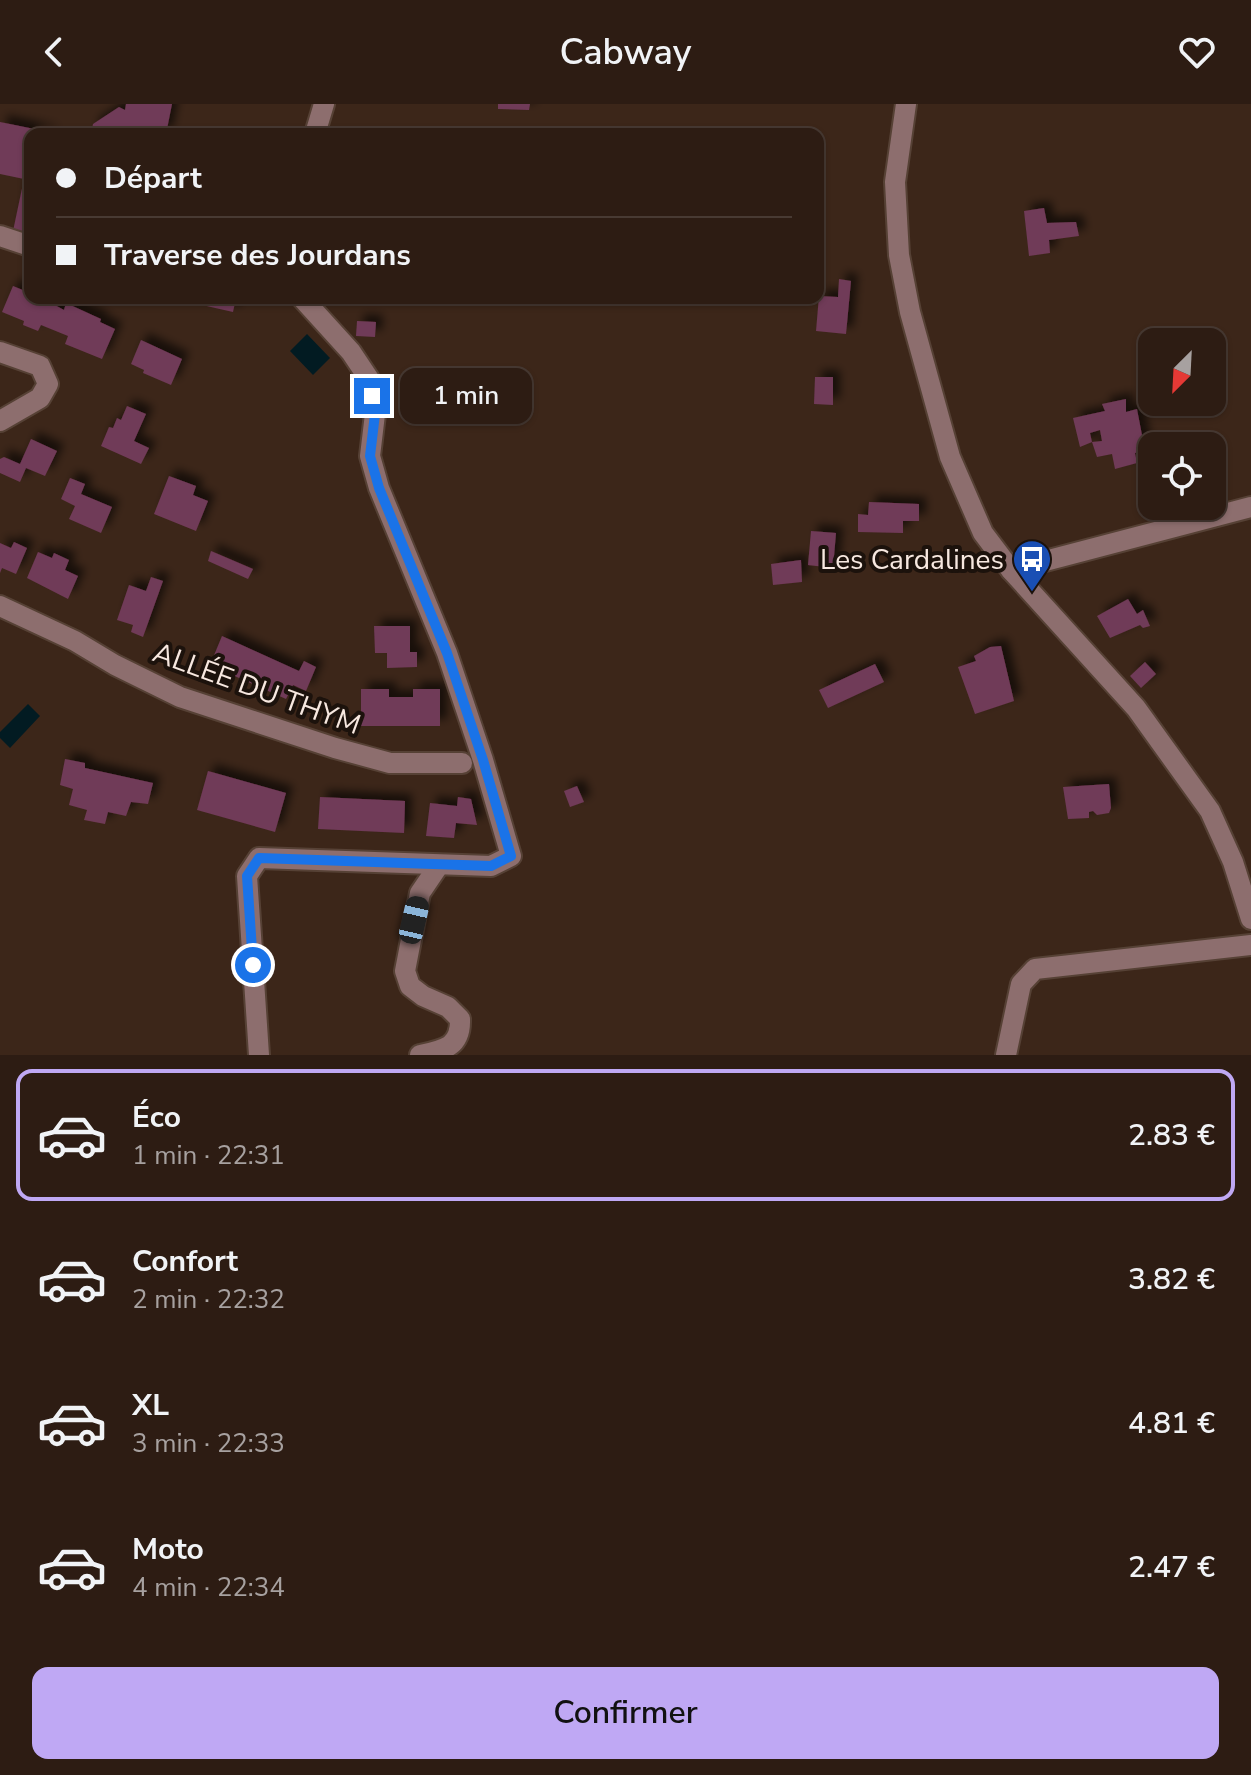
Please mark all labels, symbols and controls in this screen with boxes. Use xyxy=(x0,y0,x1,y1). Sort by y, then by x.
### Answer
text: Cabway xyxy=(560,28,692,77)
icon: back xyxy=(32,30,76,74)
icon: heart xyxy=(1175,30,1219,74)
text: Départ xyxy=(104,158,202,199)
text: Traverse des Jourdans xyxy=(104,235,411,276)
north arrow xyxy=(1138,328,1226,416)
map controls xyxy=(1138,328,1226,520)
callout: 1 min xyxy=(400,368,532,424)
route end xyxy=(354,378,390,414)
text: 1 min xyxy=(433,378,499,413)
button: locate xyxy=(1138,432,1226,520)
bus stop icon: Les Cardalines xyxy=(1011,538,1053,593)
place label: Les Cardalines xyxy=(820,541,1004,579)
street label: ALLÉE DU THYM xyxy=(148,634,366,744)
car xyxy=(397,894,431,946)
route start xyxy=(235,947,271,983)
text: Éco xyxy=(132,1097,181,1138)
icon: car xyxy=(36,1099,108,1171)
text: 2.83 € xyxy=(1128,1115,1215,1156)
text: 1 min · 22:31 xyxy=(132,1138,285,1173)
text: Confort xyxy=(132,1241,238,1282)
icon: car xyxy=(36,1243,108,1315)
text: 3.82 € xyxy=(1128,1259,1215,1300)
text: 2 min · 22:32 xyxy=(132,1282,285,1317)
text: XL xyxy=(132,1385,169,1426)
icon: car xyxy=(36,1387,108,1459)
text: 4.81 € xyxy=(1128,1403,1215,1444)
text: 3 min · 22:33 xyxy=(132,1426,285,1461)
text: Moto xyxy=(132,1529,204,1570)
icon: car xyxy=(36,1531,108,1603)
text: 2.47 € xyxy=(1128,1547,1215,1588)
text: 4 min · 22:34 xyxy=(132,1570,285,1605)
button: Confirmer xyxy=(32,1667,1219,1759)

